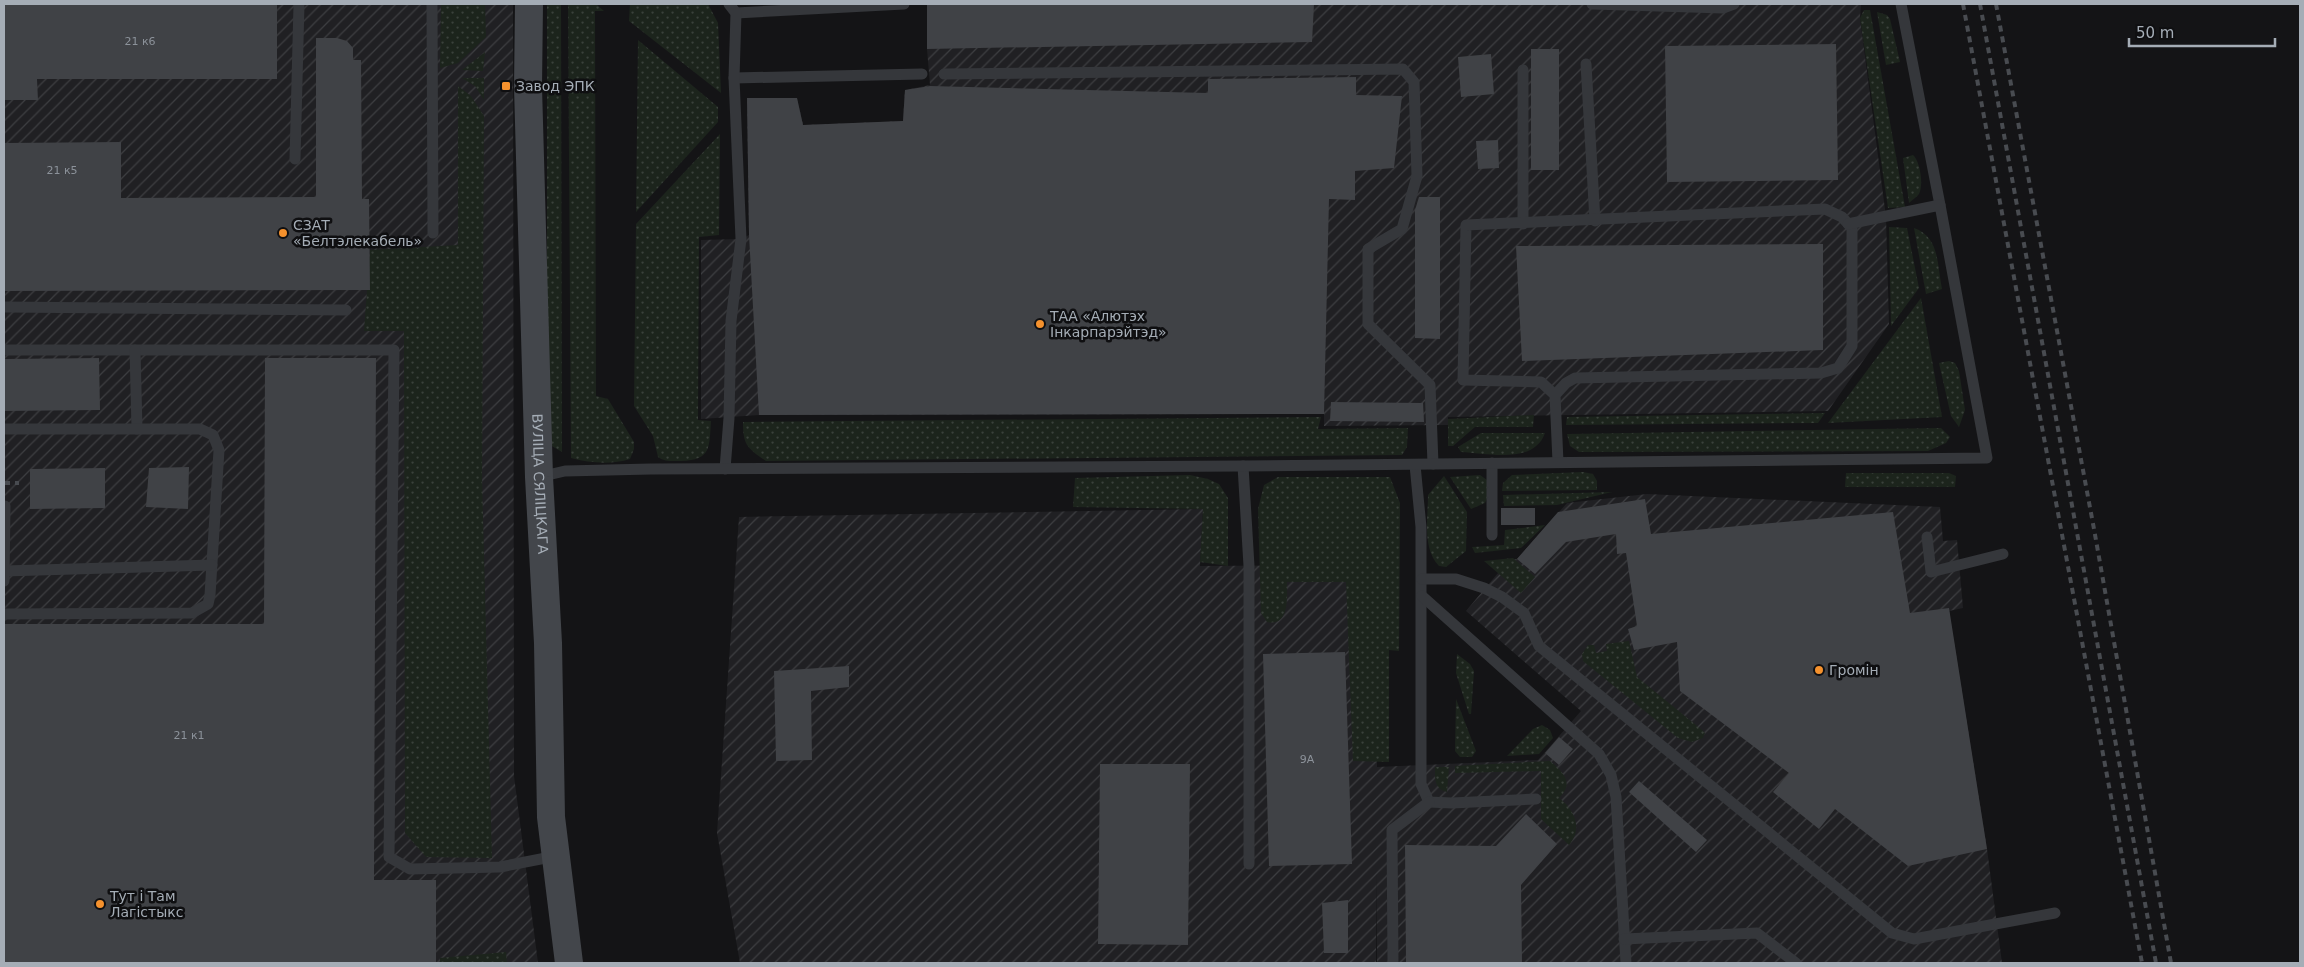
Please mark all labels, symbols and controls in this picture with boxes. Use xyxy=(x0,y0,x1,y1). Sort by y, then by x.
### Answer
scale bar xyxy=(2129,15,2275,47)
text: 50 m xyxy=(2136,24,2174,42)
house number: 21 к6 xyxy=(124,35,156,48)
place label: Завод ЭПК xyxy=(516,78,595,94)
marker: Завод ЭПК xyxy=(500,80,512,92)
house number: 21 к5 xyxy=(46,164,78,177)
place label: СЗАТ «Белтэлекабель» xyxy=(293,217,422,249)
marker: СЗАТ «Белтэлекабель» xyxy=(277,227,289,239)
place label: ТАА «Алютэх Інкарпарэйтэд» xyxy=(1049,308,1167,340)
marker: ТАА «Алютэх Інкарпарэйтэд» xyxy=(1034,318,1046,330)
street label: ВУЛІЦА СЯЛІЦКАГА xyxy=(529,413,551,555)
place label: Громін xyxy=(1829,662,1879,678)
marker: Громін xyxy=(1813,664,1825,676)
house number: 21 к1 xyxy=(173,729,205,742)
house number: 9А xyxy=(1300,753,1315,766)
place label: Тут і Там Лагістыкс xyxy=(109,888,183,920)
marker: Тут і Там Лагістыкс xyxy=(94,898,106,910)

